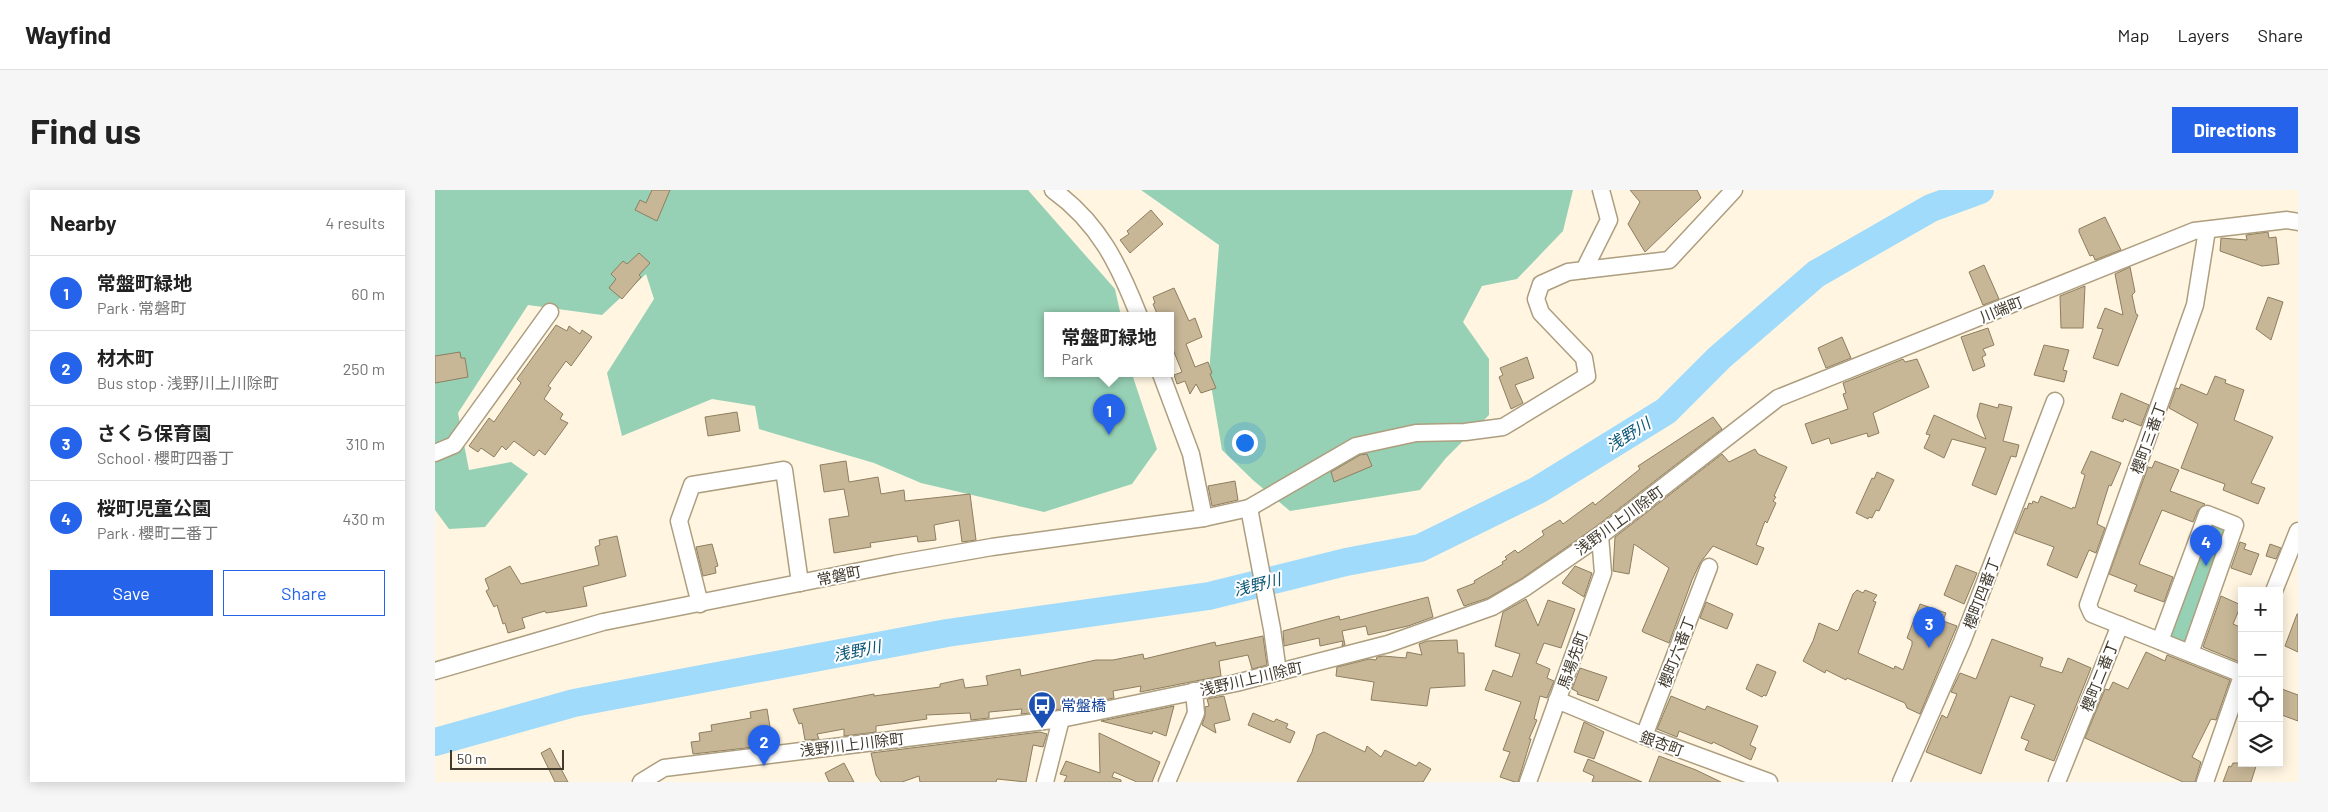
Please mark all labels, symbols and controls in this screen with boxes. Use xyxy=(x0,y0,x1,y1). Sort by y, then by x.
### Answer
text: Wayfind xyxy=(25,20,111,49)
text: Map xyxy=(2117,24,2149,46)
text: Layers xyxy=(2177,24,2230,46)
text: Share xyxy=(2258,24,2303,46)
button: Directions xyxy=(2172,107,2298,153)
text: Find us xyxy=(30,109,141,151)
text: Nearby xyxy=(50,210,116,235)
text: 4 results xyxy=(325,213,385,232)
text: 常盤町緑地 xyxy=(97,271,192,294)
text: 1 xyxy=(63,284,69,303)
text: 60 m xyxy=(351,284,385,303)
street label: 川端町 xyxy=(1977,292,2025,326)
text: Park · 常磐町 xyxy=(97,298,186,317)
popup xyxy=(1044,312,1174,377)
text: 常盤町緑地 xyxy=(1061,325,1157,348)
text: 材木町 xyxy=(97,346,154,369)
text: Park xyxy=(1061,349,1093,368)
text: 2 xyxy=(62,359,70,378)
text: 250 m xyxy=(343,359,385,378)
text: Bus stop · 浅野川上川除町 xyxy=(97,373,279,392)
pin: 1 xyxy=(1093,394,1125,435)
street label: 櫻町三番丁 xyxy=(2127,400,2169,476)
water label: 浅野川 xyxy=(1603,412,1655,455)
text: さくら保育園 xyxy=(97,421,211,444)
your location xyxy=(1232,430,1258,456)
text: 3 xyxy=(62,434,70,453)
text: 310 m xyxy=(346,434,385,453)
text: School · 櫻町四番丁 xyxy=(97,448,234,467)
street label: 浅野川上川除町 xyxy=(1571,482,1667,558)
text: 桜町児童公園 xyxy=(97,496,211,519)
text: 4 xyxy=(61,509,71,528)
text: 430 m xyxy=(342,509,385,528)
text: Park · 櫻町二番丁 xyxy=(97,523,218,542)
pin: 4 xyxy=(2190,525,2222,566)
street label: 櫻町四番丁 xyxy=(1959,555,2003,631)
street label: 常磐町 xyxy=(815,562,863,588)
water label: 浅野川 xyxy=(1231,568,1285,599)
button: Save xyxy=(50,570,213,616)
button: Share xyxy=(223,570,385,616)
map controls xyxy=(2238,587,2283,767)
button: + xyxy=(2238,587,2283,632)
pin: 3 xyxy=(1913,607,1945,648)
street label: 櫻町六番丁 xyxy=(1654,614,1698,690)
street label: 馬場先町 xyxy=(1553,629,1591,691)
button: − xyxy=(2238,632,2283,677)
water label: 浅野川 xyxy=(832,636,884,664)
street label: 櫻町二番丁 xyxy=(2077,638,2121,714)
street label: 浅野川上川除町 xyxy=(1198,657,1304,699)
button: locate xyxy=(2238,677,2283,722)
bus stop icon: 常盤橋 xyxy=(1027,690,1057,729)
place label: 常盤橋 xyxy=(1061,696,1106,714)
button: layers xyxy=(2238,722,2283,767)
pin: 2 xyxy=(748,725,780,766)
street label: 銀杏町 xyxy=(1638,727,1686,759)
street label: 浅野川上川除町 xyxy=(799,729,905,759)
scale bar xyxy=(450,747,564,770)
text: 50 m xyxy=(457,750,486,767)

